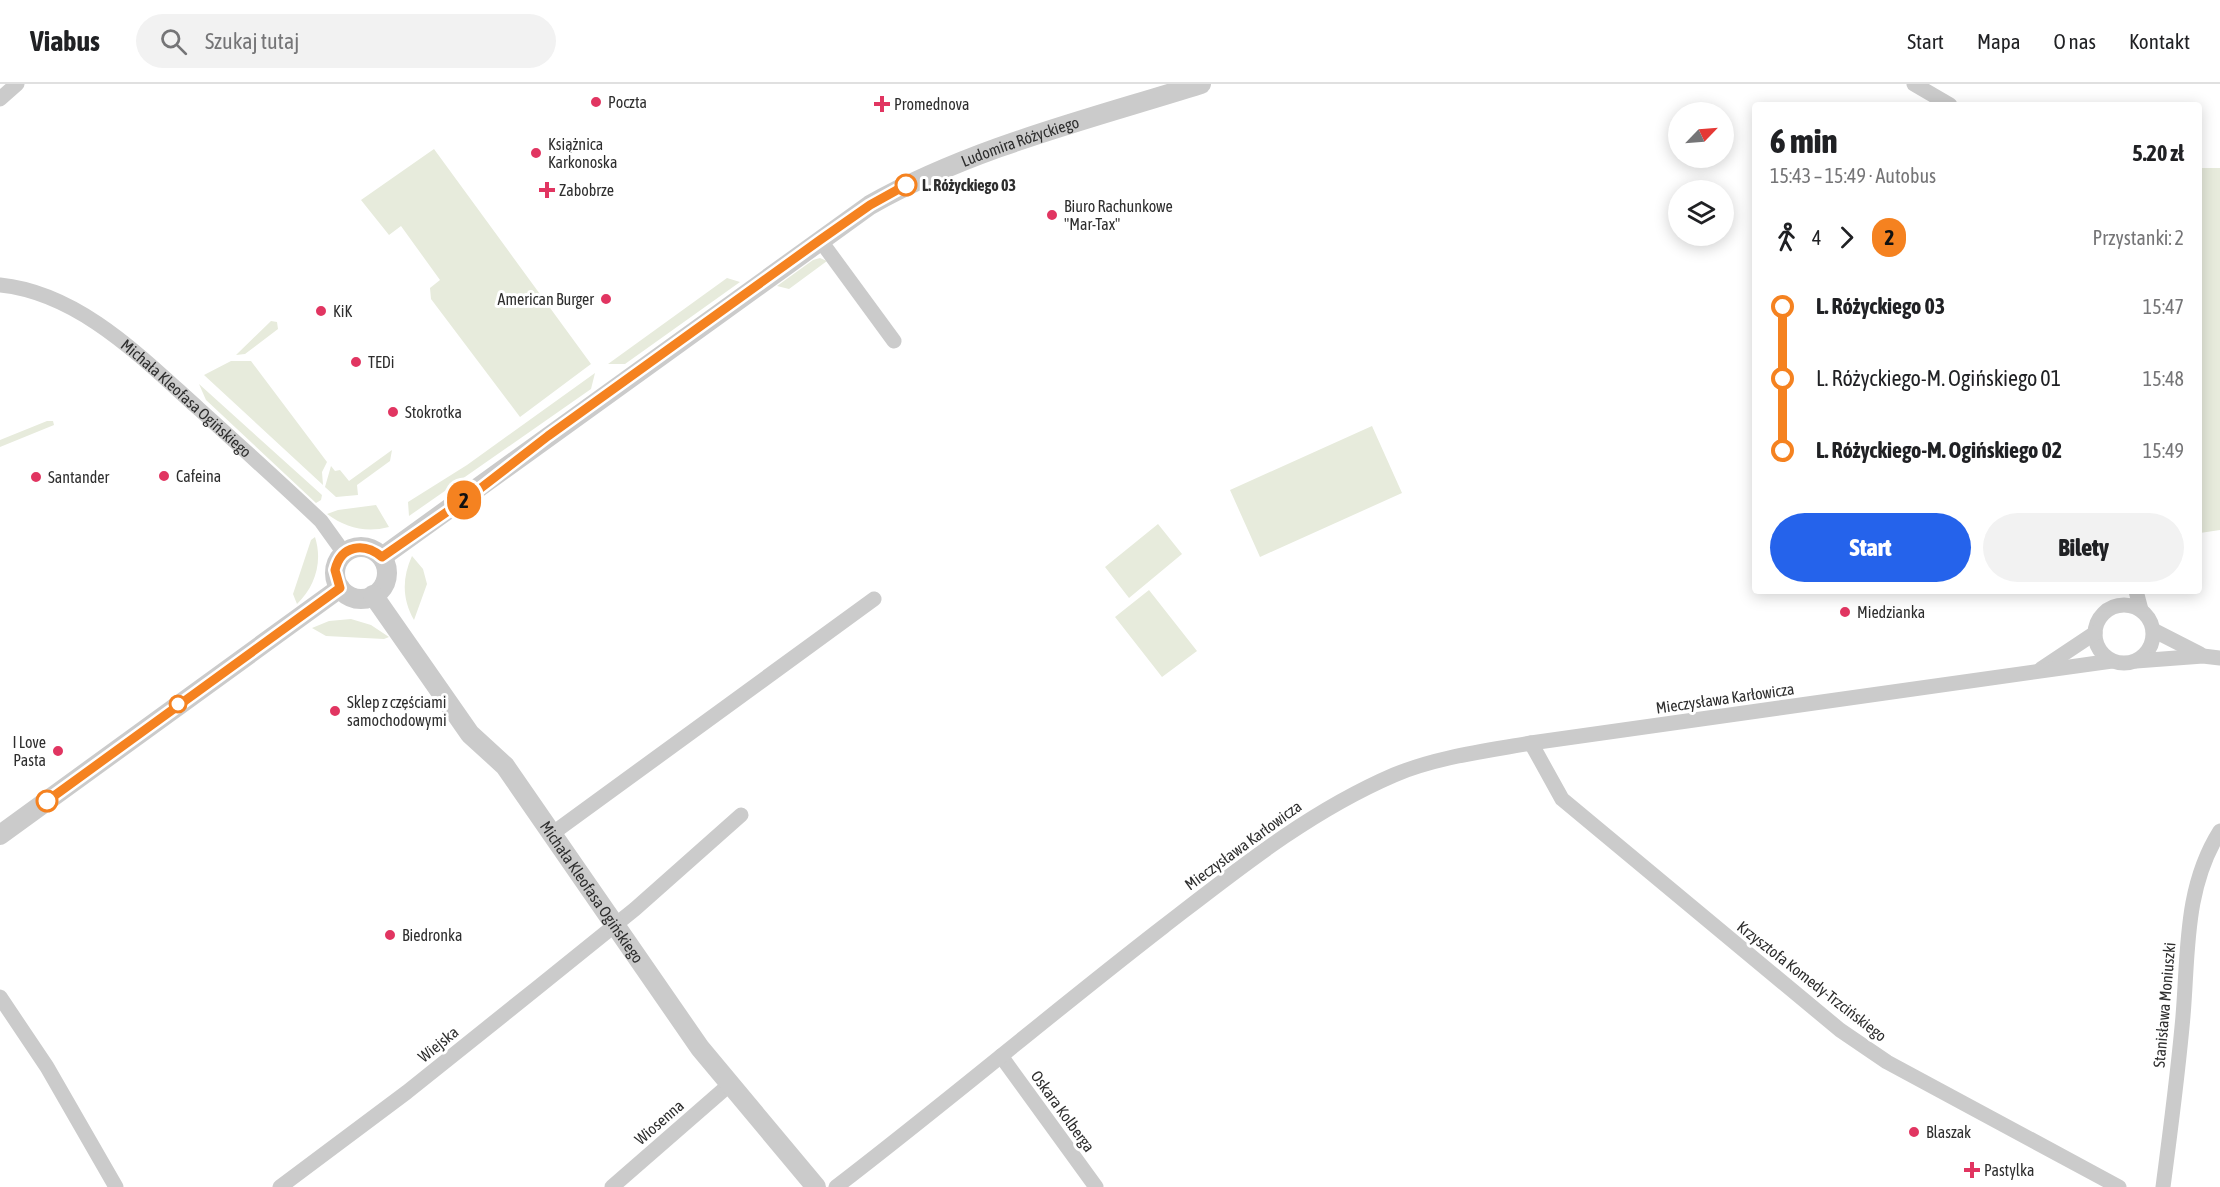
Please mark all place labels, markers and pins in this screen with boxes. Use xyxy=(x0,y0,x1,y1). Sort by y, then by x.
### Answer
place label: Poczta xyxy=(608,93,647,111)
marker: Poczta xyxy=(589,95,603,109)
place label: Promednova xyxy=(894,95,969,113)
marker: Promednova xyxy=(875,97,889,111)
place label: Książnica Karkonoska xyxy=(548,135,617,171)
marker: Książnica Karkonoska xyxy=(529,146,543,160)
marker: L. Różyckiego 03 xyxy=(895,174,917,196)
place label: L. Różyckiego 03 xyxy=(922,176,1016,194)
place label: Zabobrze xyxy=(559,181,614,199)
marker: Zabobrze xyxy=(540,183,554,197)
place label: Biuro Rachunkowe "Mar-Tax" xyxy=(1064,197,1173,233)
marker: Biuro Rachunkowe "Mar-Tax" xyxy=(1045,208,1059,222)
place label: American Burger xyxy=(498,290,594,309)
marker: American Burger xyxy=(599,292,613,306)
place label: KiK xyxy=(333,302,353,320)
marker: KiK xyxy=(314,304,328,318)
place label: TEDi xyxy=(368,353,394,371)
marker: TEDi xyxy=(349,355,363,369)
place label: Stokrotka xyxy=(405,403,462,421)
marker: Stokrotka xyxy=(386,405,400,419)
place label: Cafeina xyxy=(176,467,221,485)
place label: Santander xyxy=(48,468,110,486)
marker: Cafeina xyxy=(157,469,171,483)
marker: Santander xyxy=(29,470,43,484)
place label: Miedzianka xyxy=(1857,603,1925,621)
marker: Miedzianka xyxy=(1838,605,1852,619)
place label: Sklep z częściami samochodowymi xyxy=(347,693,447,730)
unlabelled marker xyxy=(169,695,187,713)
marker: Sklep z częściami samochodowymi xyxy=(328,704,342,718)
place label: I Love Pasta xyxy=(12,733,46,769)
marker: I Love Pasta xyxy=(51,744,65,758)
unlabelled marker xyxy=(36,790,58,812)
place label: Biedronka xyxy=(402,926,463,944)
marker: Biedronka xyxy=(383,928,397,942)
place label: Blaszak xyxy=(1926,1123,1971,1141)
marker: Blaszak xyxy=(1907,1125,1921,1139)
place label: Pastylka xyxy=(1984,1161,2035,1180)
marker: Pastylka xyxy=(1965,1163,1979,1177)

